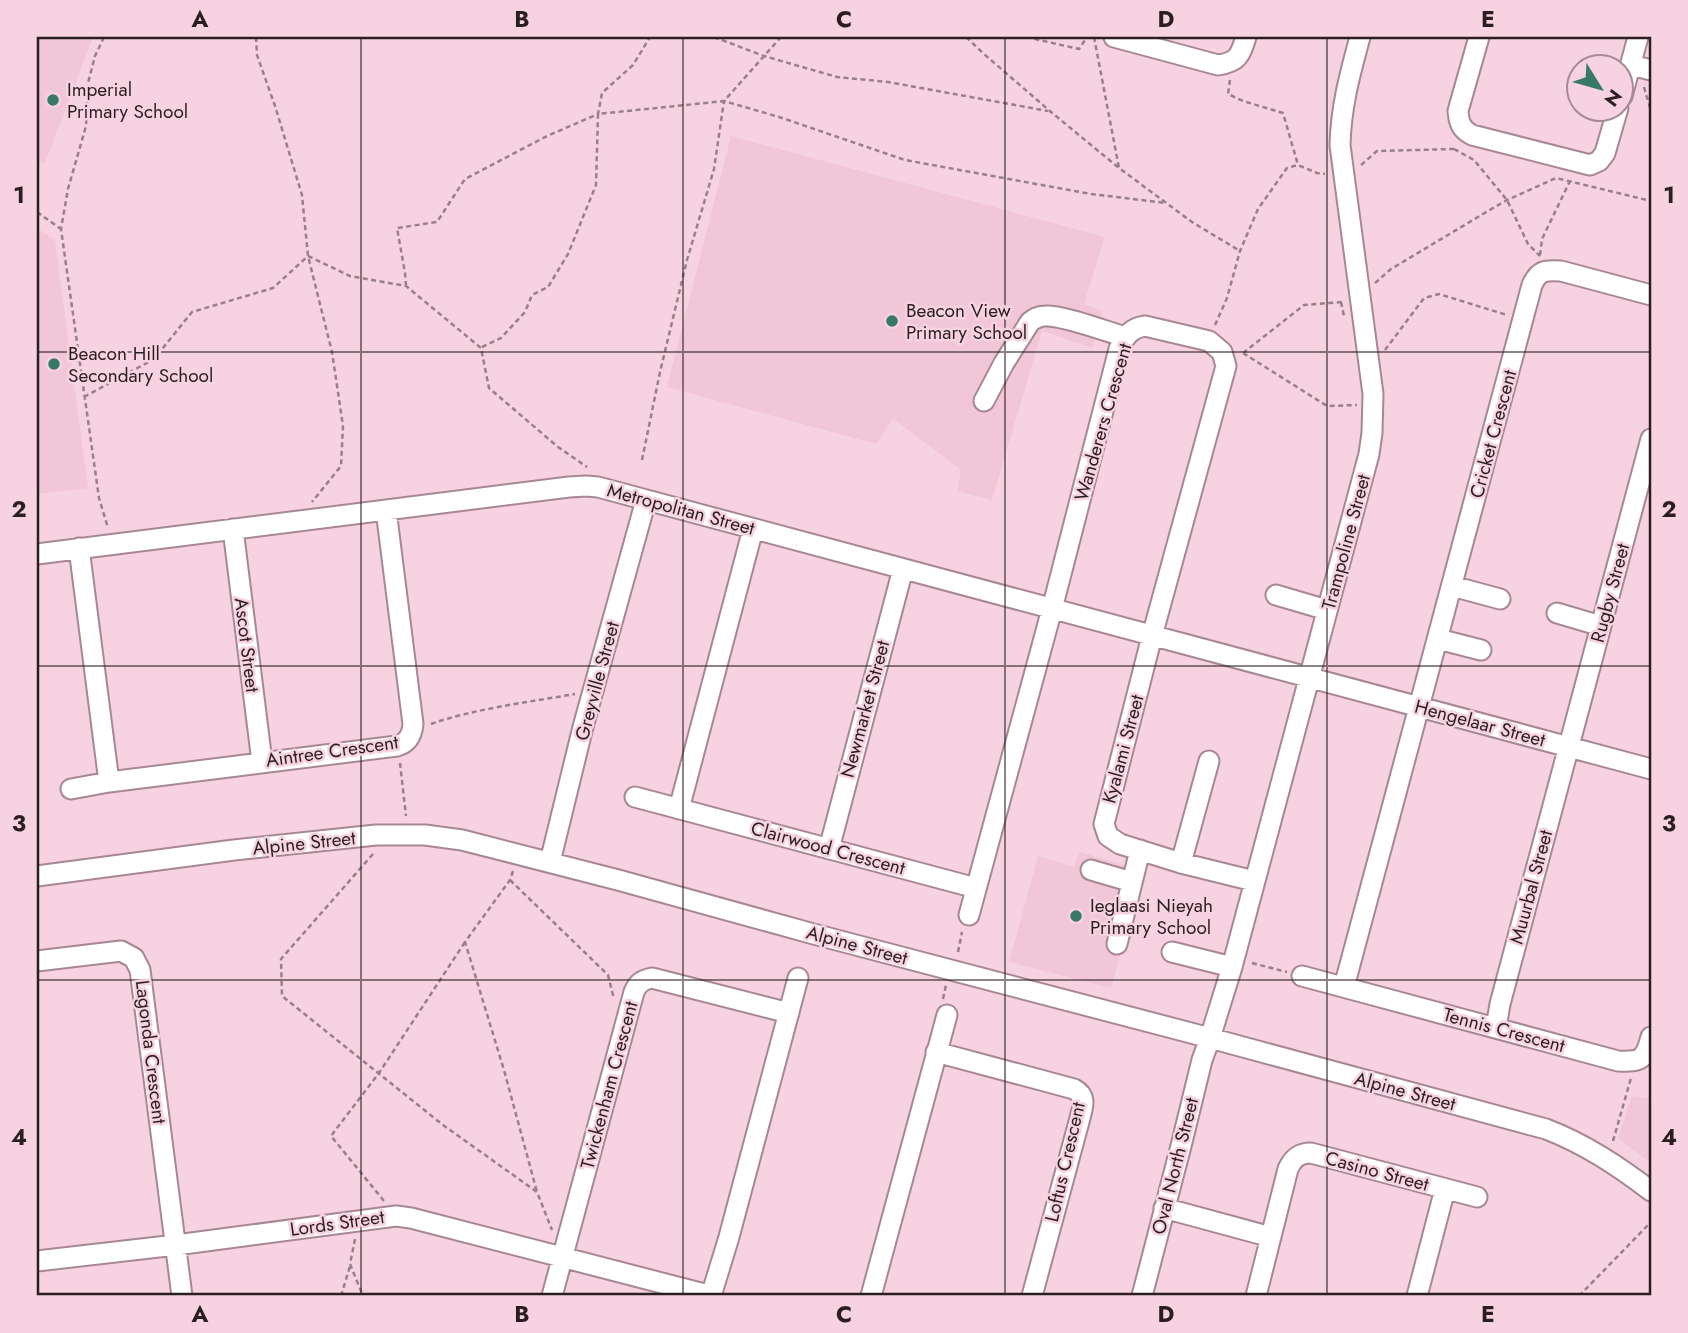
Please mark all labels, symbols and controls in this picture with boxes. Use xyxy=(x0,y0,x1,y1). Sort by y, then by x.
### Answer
text: A xyxy=(191,2,209,36)
text: B xyxy=(514,2,530,36)
text: C xyxy=(836,2,852,36)
text: D xyxy=(1158,2,1175,36)
text: E xyxy=(1481,2,1495,36)
north arrow xyxy=(1566,52,1636,122)
place label: Imperial Primary School xyxy=(67,76,188,125)
text: N xyxy=(1598,84,1629,112)
marker: Imperial Primary School xyxy=(45,92,61,108)
text: 1 xyxy=(13,178,25,212)
text: 1 xyxy=(1663,178,1675,212)
place label: Beacon View Primary School xyxy=(906,297,1027,346)
marker: Beacon View Primary School xyxy=(884,313,900,329)
place label: Beacon Hill Secondary School xyxy=(68,340,213,389)
street label: Wanderers Crescent xyxy=(1068,340,1139,504)
marker: Beacon Hill Secondary School xyxy=(46,356,62,372)
street label: Cricket Crescent xyxy=(1463,366,1523,501)
street label: Trampoline Street xyxy=(1315,471,1377,613)
street label: Metropolitan Street xyxy=(604,476,758,542)
text: 2 xyxy=(11,492,27,526)
text: 2 xyxy=(1661,492,1677,526)
street label: Rugby Street xyxy=(1584,540,1636,645)
street label: Ascot Street xyxy=(228,596,266,694)
street label: Greyville Street xyxy=(568,618,626,744)
street label: Newmarket Street xyxy=(834,637,896,781)
street label: Kyalami Street xyxy=(1096,691,1151,806)
street label: Hengelaar Street xyxy=(1412,693,1549,754)
street label: Aintree Crescent xyxy=(264,728,400,774)
text: 3 xyxy=(12,806,26,840)
text: 3 xyxy=(1662,806,1676,840)
street label: Clairwood Crescent xyxy=(748,814,908,882)
street label: Alpine Street xyxy=(251,824,357,862)
street label: Muurbal Street xyxy=(1503,826,1559,947)
place label: Ieglaasi Nieyah Primary School xyxy=(1090,892,1213,941)
marker: Ieglaasi Nieyah Primary School xyxy=(1068,908,1084,924)
street label: Alpine Street xyxy=(804,919,911,972)
street label: Lagonda Crescent xyxy=(129,979,173,1126)
street label: Twickenham Crescent xyxy=(574,998,645,1172)
street label: Tennis Crescent xyxy=(1440,1001,1568,1059)
street label: Alpine Street xyxy=(1352,1065,1459,1118)
street label: Oval North Street xyxy=(1145,1094,1205,1237)
street label: Loftus Crescent xyxy=(1038,1099,1092,1225)
text: 4 xyxy=(11,1120,27,1154)
text: 4 xyxy=(1661,1120,1677,1154)
street label: Casino Street xyxy=(1322,1144,1432,1198)
street label: Lords Street xyxy=(288,1203,386,1243)
text: A xyxy=(191,1297,209,1331)
text: B xyxy=(514,1297,530,1331)
text: C xyxy=(836,1297,852,1331)
text: D xyxy=(1158,1297,1175,1331)
text: E xyxy=(1481,1297,1495,1331)

